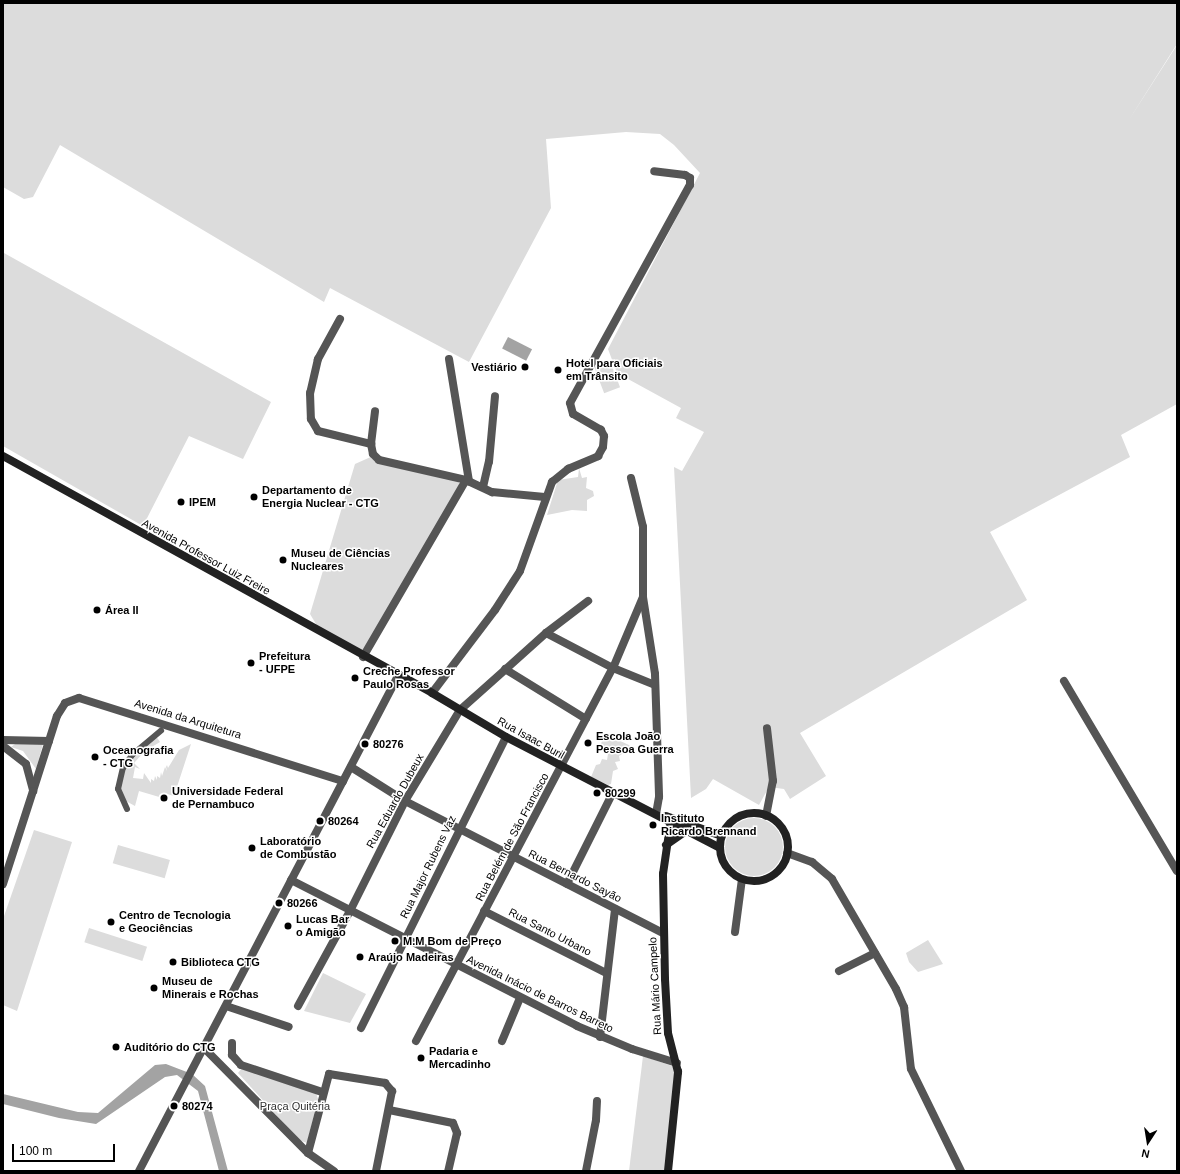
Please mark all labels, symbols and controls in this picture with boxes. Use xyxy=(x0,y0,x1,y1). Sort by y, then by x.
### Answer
place label: Hotel para Oficiais em Trânsito xyxy=(566,357,663,383)
place label: Vestiário xyxy=(471,360,517,374)
marker: Vestiário xyxy=(520,362,530,372)
marker: Hotel para Oficiais em Trânsito xyxy=(553,365,563,375)
place label: Departamento de Energia Nuclear - CTG xyxy=(262,484,379,510)
marker: Departamento de Energia Nuclear - CTG xyxy=(249,492,259,502)
place label: IPEM xyxy=(189,495,216,509)
marker: IPEM xyxy=(176,497,186,507)
street label: Avenida Professor Luiz Freire xyxy=(140,516,272,598)
place label: Museu de Ciências Nucleares xyxy=(291,547,390,573)
marker: Museu de Ciências Nucleares xyxy=(278,555,288,565)
place label: Área II xyxy=(105,603,139,617)
marker: Área II xyxy=(92,605,102,615)
place label: Prefeitura - UFPE xyxy=(259,650,310,676)
marker: Prefeitura - UFPE xyxy=(246,658,256,668)
place label: Creche Professor Paulo Rosas xyxy=(363,665,455,691)
marker: Creche Professor Paulo Rosas xyxy=(350,673,360,683)
street label: Avenida da Arquitetura xyxy=(133,696,243,742)
street label: Rua Isaac Buril xyxy=(495,714,567,762)
place label: Escola João Pessoa Guerra xyxy=(596,730,674,756)
place label: 80276 xyxy=(373,737,404,751)
marker: Escola João Pessoa Guerra xyxy=(583,738,593,748)
marker: 80276 xyxy=(360,739,370,749)
place label: Oceanografia - CTG xyxy=(103,744,173,770)
marker: Oceanografia - CTG xyxy=(90,752,100,762)
street label: Rua Eduardo Dubeux xyxy=(364,752,426,850)
street label: Rua Belém de São Francisco xyxy=(473,771,551,903)
place label: Universidade Federal de Pernambuco xyxy=(172,785,283,811)
place label: 80299 xyxy=(605,786,636,800)
marker: 80299 xyxy=(592,788,602,798)
marker: Universidade Federal de Pernambuco xyxy=(159,793,169,803)
place label: Instituto Ricardo Brennand xyxy=(661,812,756,838)
street label: Rua Major Rubens Vaz xyxy=(397,813,459,921)
place label: 80264 xyxy=(328,814,359,828)
marker: 80264 xyxy=(315,816,325,826)
marker: Instituto Ricardo Brennand xyxy=(648,820,658,830)
place label: Laboratório de Combustão xyxy=(260,835,336,861)
marker: Laboratório de Combustão xyxy=(247,843,257,853)
street label: Rua Bernardo Sayão xyxy=(526,847,624,905)
place label: 80266 xyxy=(287,896,318,910)
marker: 80266 xyxy=(274,898,284,908)
street label: Rua Santo Urbano xyxy=(506,905,594,959)
place label: Centro de Tecnologia e Geociências xyxy=(119,909,231,935)
place label: Lucas Bar o Amigão xyxy=(296,913,349,939)
marker: Centro de Tecnologia e Geociências xyxy=(106,917,116,927)
marker: Lucas Bar o Amigão xyxy=(283,921,293,931)
place label: M.M Bom de Preço xyxy=(403,934,501,948)
marker: M.M Bom de Preço xyxy=(390,936,400,946)
street label: Rua Mário Campelo xyxy=(646,937,664,1035)
place label: Araújo Madeiras xyxy=(368,950,454,964)
marker: Araújo Madeiras xyxy=(355,952,365,962)
street label: Avenida Inácio de Barros Barreto xyxy=(464,953,616,1035)
place label: Biblioteca CTG xyxy=(181,955,260,969)
marker: Biblioteca CTG xyxy=(168,957,178,967)
place label: Museu de Minerais e Rochas xyxy=(162,975,259,1001)
marker: Museu de Minerais e Rochas xyxy=(149,983,159,993)
place label: Auditório do CTG xyxy=(124,1040,216,1054)
marker: Auditório do CTG xyxy=(111,1042,121,1052)
place label: Padaria e Mercadinho xyxy=(429,1045,491,1071)
marker: Padaria e Mercadinho xyxy=(416,1053,426,1063)
place label: 80274 xyxy=(182,1099,213,1113)
park label: Praça Quitéria xyxy=(260,1099,330,1113)
marker: 80274 xyxy=(169,1101,179,1111)
north arrow xyxy=(1128,1122,1168,1162)
scale bar xyxy=(14,1136,117,1162)
text: 100 m xyxy=(19,1144,52,1158)
text: N xyxy=(1140,1147,1151,1160)

